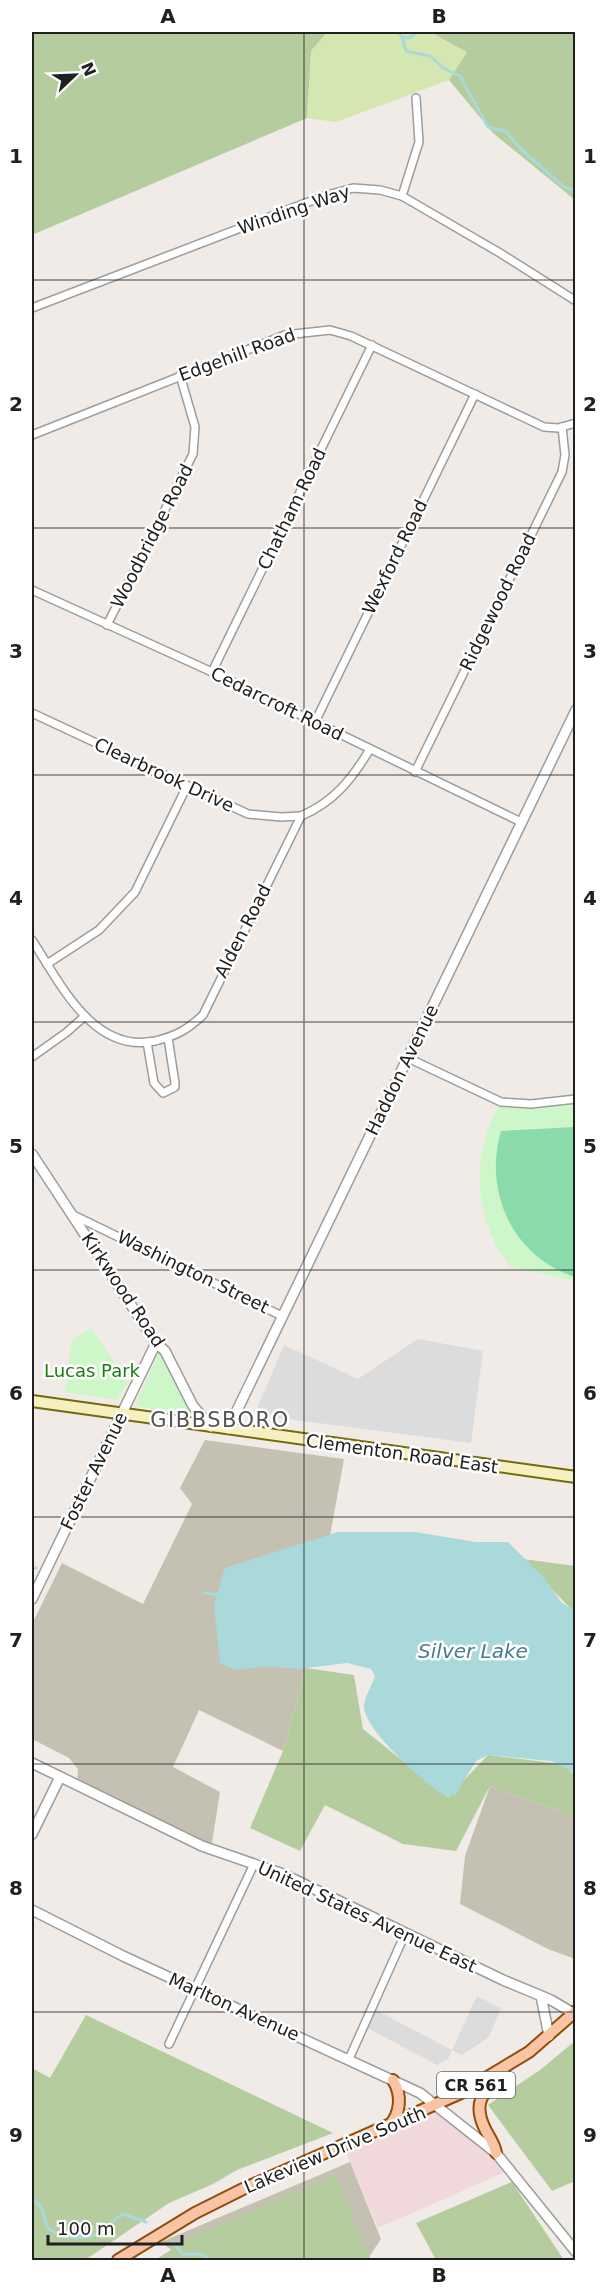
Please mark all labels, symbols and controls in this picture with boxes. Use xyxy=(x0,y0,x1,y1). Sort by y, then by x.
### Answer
text: A xyxy=(160,4,176,28)
text: B xyxy=(431,4,447,28)
north arrow xyxy=(45,45,105,105)
text: N xyxy=(77,59,100,79)
text: 1 xyxy=(9,144,23,168)
text: 1 xyxy=(583,144,597,168)
street label: Winding Way xyxy=(235,180,353,239)
street label: Edgehill Road xyxy=(176,324,298,385)
text: 2 xyxy=(9,392,23,416)
text: 2 xyxy=(583,392,597,416)
street label: Chatham Road xyxy=(253,444,330,573)
street label: Woodbridge Road xyxy=(106,460,197,611)
street label: Wexford Road xyxy=(358,496,431,618)
street label: Ridgewood Road xyxy=(455,530,540,674)
text: 3 xyxy=(9,639,23,663)
text: 3 xyxy=(583,639,597,663)
street label: Cedarcroft Road xyxy=(207,662,347,745)
street label: Clearbrook Drive xyxy=(91,733,237,816)
street label: Alden Road xyxy=(210,881,275,981)
text: 4 xyxy=(9,886,23,910)
text: 4 xyxy=(583,886,597,910)
street label: Haddon Avenue xyxy=(361,1001,442,1138)
text: 5 xyxy=(9,1134,23,1158)
text: 5 xyxy=(583,1134,597,1158)
street label: Washington Street xyxy=(114,1226,273,1317)
street label: Kirkwood Road xyxy=(77,1228,170,1351)
park label: Lucas Park xyxy=(44,1360,141,1381)
text: 6 xyxy=(9,1381,23,1405)
text: 6 xyxy=(583,1381,597,1405)
district label: GIBBSBORO xyxy=(150,1408,290,1432)
street label: Foster Avenue xyxy=(56,1409,131,1533)
street label: Clementon Road East xyxy=(305,1430,499,1477)
text: 7 xyxy=(9,1628,23,1652)
text: 7 xyxy=(583,1628,597,1652)
water label: Silver Lake xyxy=(418,1639,528,1663)
street label: United States Avenue East xyxy=(254,1857,480,1977)
text: 8 xyxy=(9,1876,23,1900)
text: 8 xyxy=(583,1876,597,1900)
street label: Marlton Avenue xyxy=(166,1968,303,2045)
road number: CR 561 xyxy=(437,2072,515,2098)
street label: Lakeview Drive South xyxy=(241,2102,429,2197)
text: 9 xyxy=(9,2123,23,2147)
text: 9 xyxy=(583,2123,597,2147)
scale bar xyxy=(48,2208,182,2246)
text: 100 m xyxy=(57,2218,115,2239)
text: A xyxy=(160,2263,176,2287)
text: B xyxy=(431,2263,447,2287)

